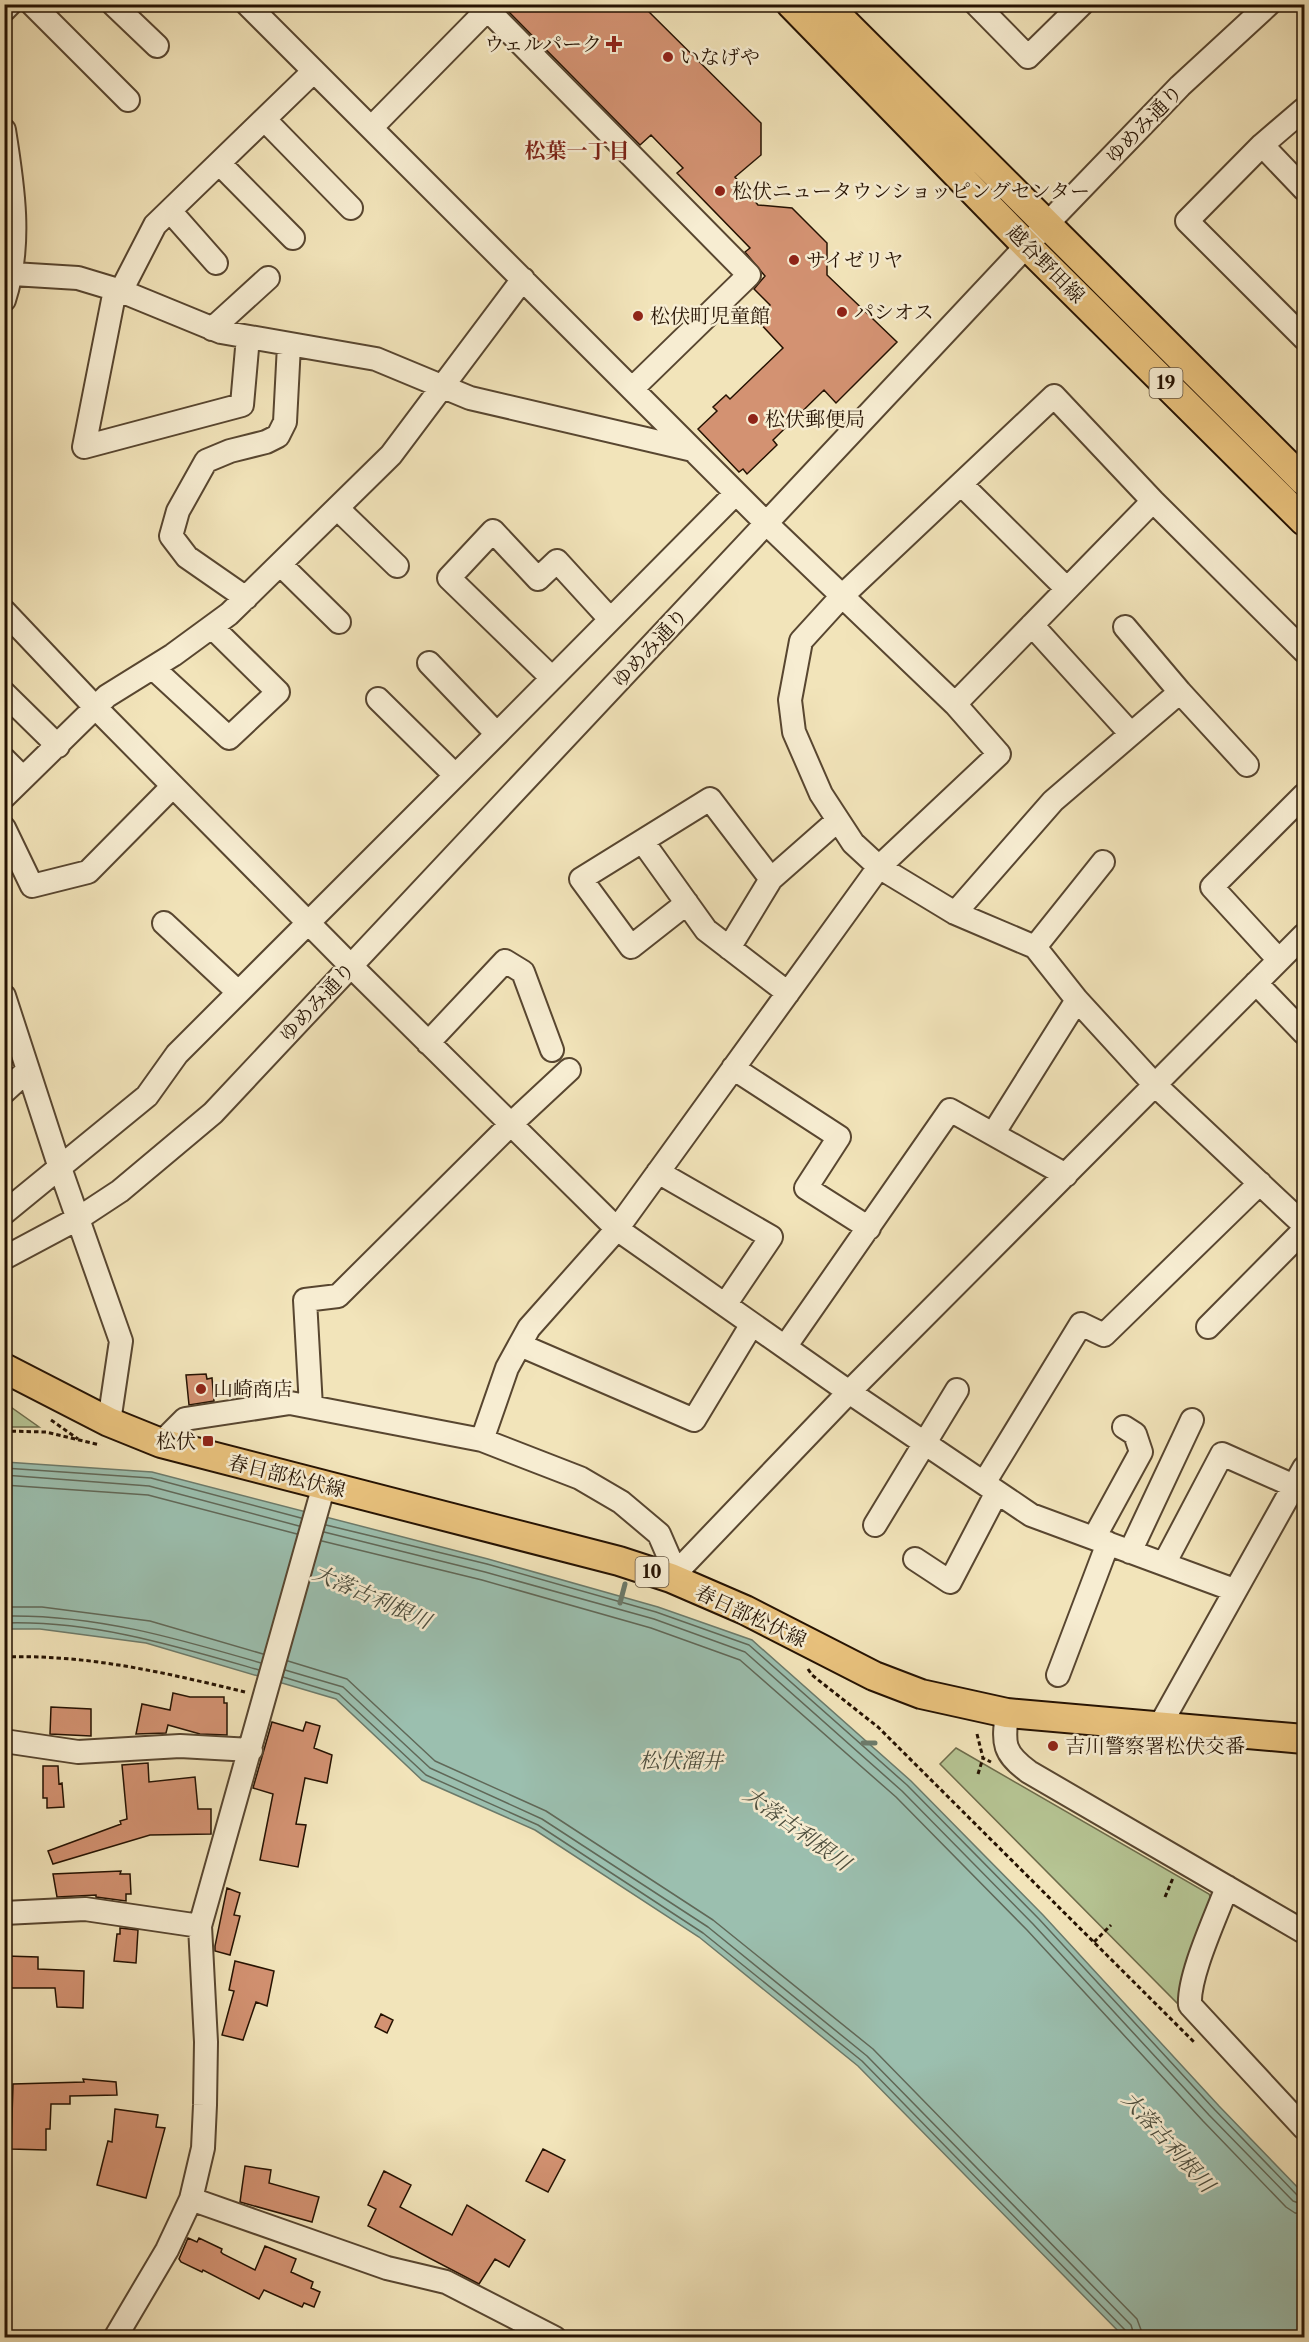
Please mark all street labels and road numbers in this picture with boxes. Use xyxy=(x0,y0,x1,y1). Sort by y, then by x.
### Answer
street label: ゆめみ通り xyxy=(1101,80,1187,168)
street label: 越谷野田線 xyxy=(1002,220,1090,308)
road number: 19 xyxy=(1150,368,1182,398)
street label: ゆめみ通り xyxy=(607,603,693,693)
street label: ゆめみ通り xyxy=(274,957,360,1047)
street label: 春日部松伏線 xyxy=(226,1450,348,1502)
road number: 10 xyxy=(636,1557,668,1587)
street label: 春日部松伏線 xyxy=(692,1580,810,1652)

